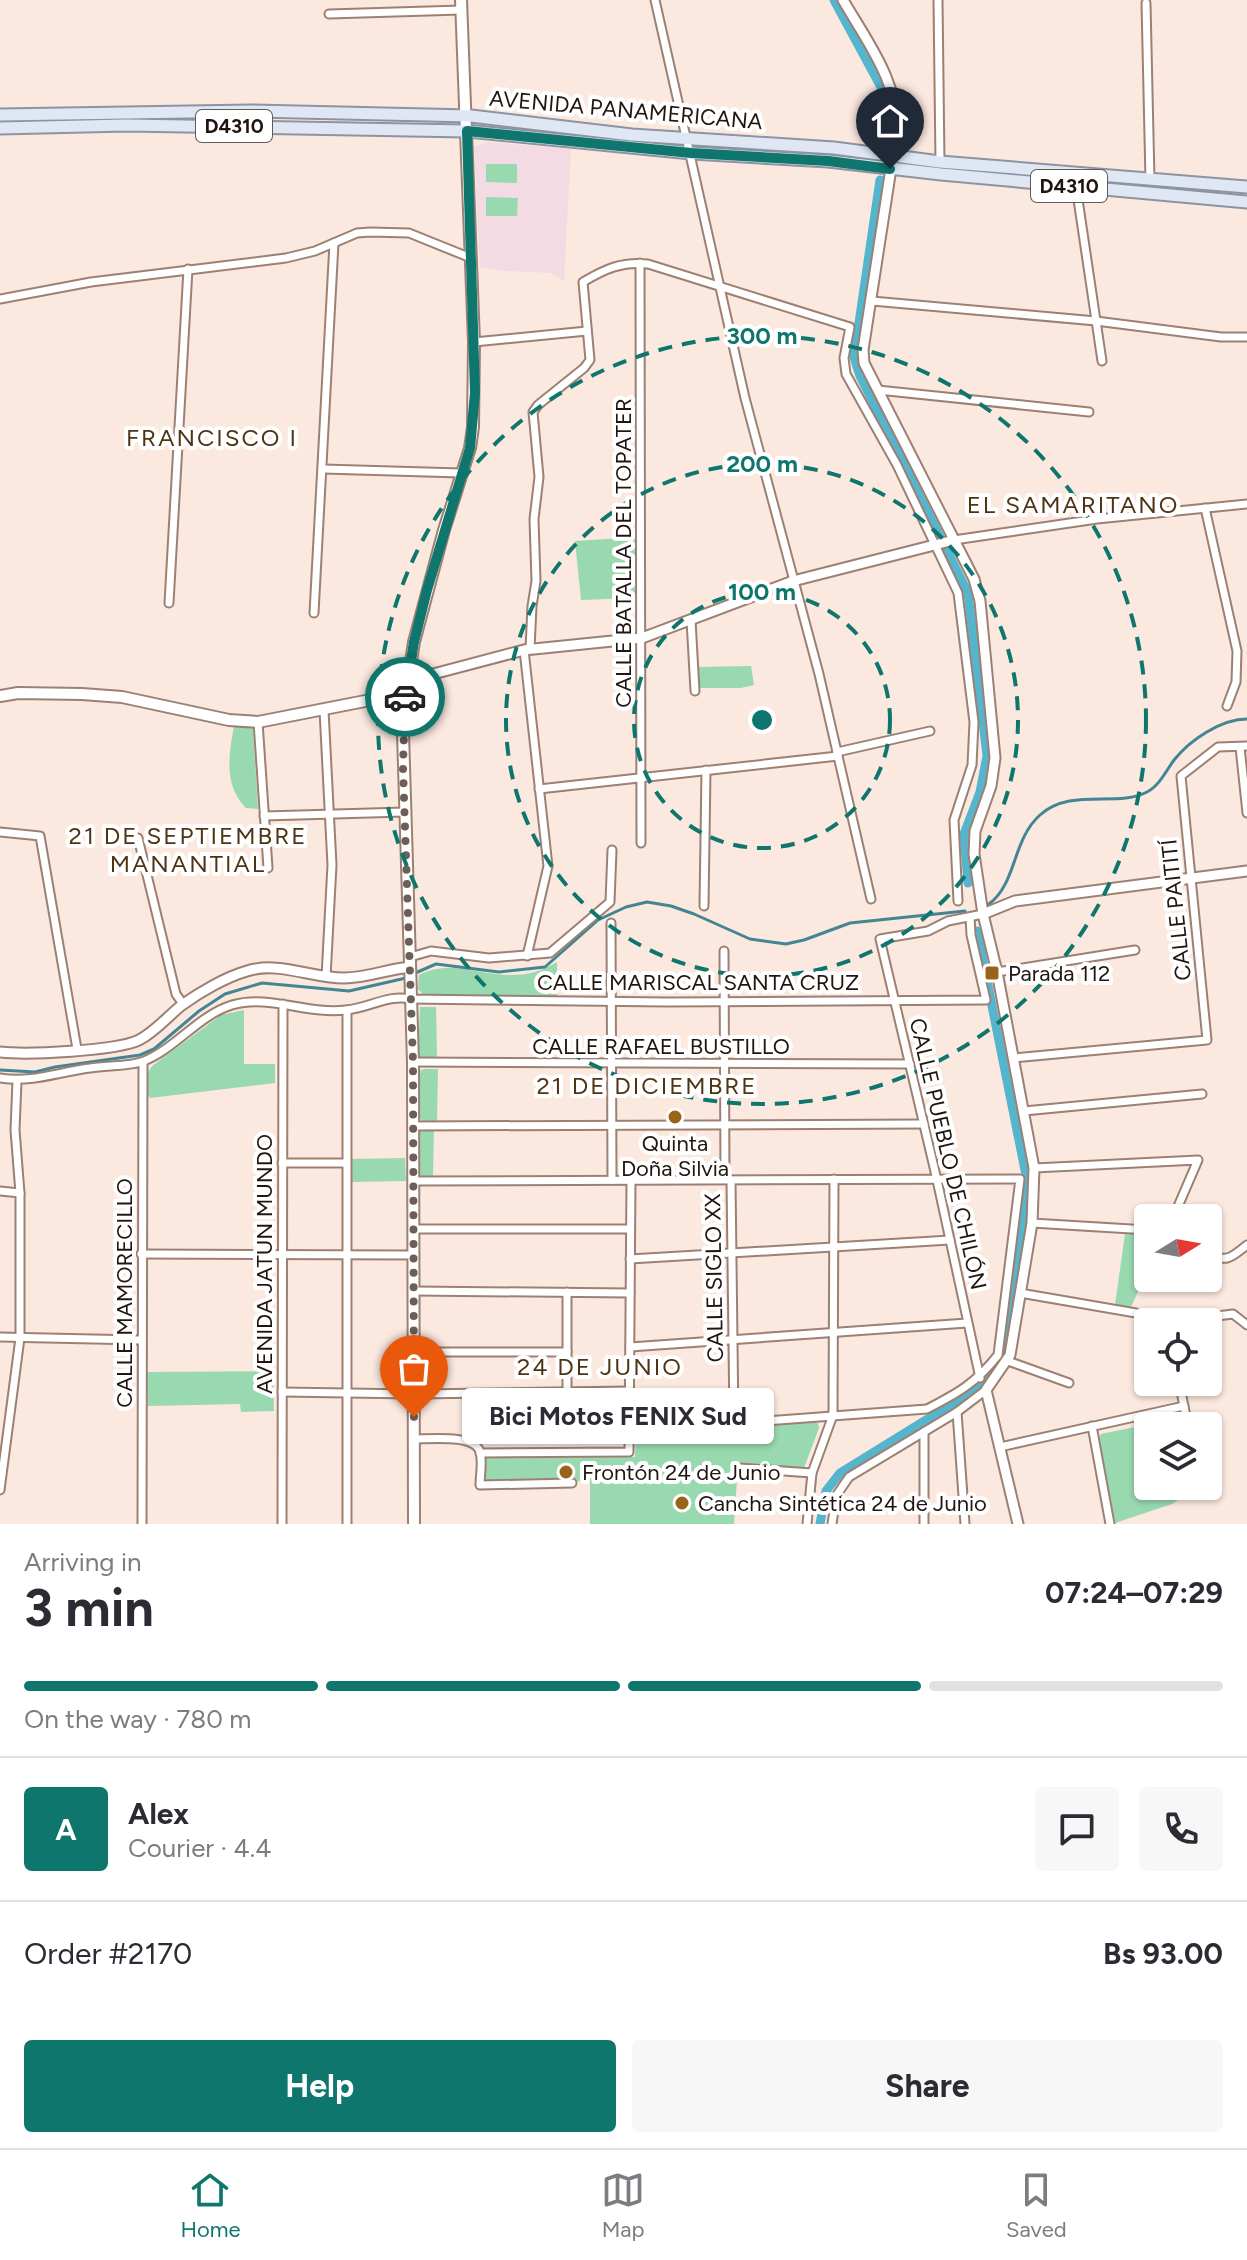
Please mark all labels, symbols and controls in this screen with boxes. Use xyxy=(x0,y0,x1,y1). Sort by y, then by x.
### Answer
street label: AVENIDA PANAMERICANA xyxy=(488,85,764,135)
pin xyxy=(856,87,924,169)
icon: home xyxy=(868,99,912,143)
road number: D4310 xyxy=(196,110,272,142)
road number: D4310 xyxy=(1031,170,1107,202)
text: 300 m xyxy=(726,321,798,350)
street label: CALLE BATALLA DEL TOPATER xyxy=(610,398,637,708)
district label: FRANCISCO I xyxy=(126,423,298,452)
text: 200 m xyxy=(726,449,798,478)
district label: EL SAMARITANO xyxy=(967,490,1179,519)
text: 100 m xyxy=(728,577,796,606)
courier xyxy=(365,657,445,737)
icon: car xyxy=(383,675,427,719)
centre of rings xyxy=(748,706,776,734)
district label: 21 DE SEPTIEMBRE MANANTIAL xyxy=(69,821,307,878)
street label: CALLE PAITITÍ xyxy=(1155,837,1197,982)
place label: Parada 112 xyxy=(1008,960,1110,987)
marker: Parada 112 xyxy=(983,964,1001,982)
street label: CALLE MARISCAL SANTA CRUZ xyxy=(537,969,859,996)
street label: CALLE PUEBLO DE CHILÓN xyxy=(904,1016,992,1292)
street label: CALLE RAFAEL BUSTILLO xyxy=(532,1033,790,1060)
district label: 21 DE DICIEMBRE xyxy=(536,1071,758,1100)
marker: Quinta Doña Silvia xyxy=(666,1108,684,1126)
place label: Quinta Doña Silvia xyxy=(621,1130,729,1182)
street label: AVENIDA JATUN MUNDO xyxy=(251,1134,278,1394)
street label: CALLE MAMORECILLO xyxy=(111,1178,138,1408)
street label: CALLE SIGLO XX xyxy=(699,1193,729,1363)
north arrow xyxy=(1134,1204,1222,1292)
map controls xyxy=(1134,1204,1222,1500)
button: locate xyxy=(1134,1308,1222,1396)
pin xyxy=(380,1335,448,1417)
icon: bag xyxy=(392,1347,436,1391)
district label: 24 DE JUNIO xyxy=(517,1352,683,1381)
callout: Bici Motos FENIX Sud xyxy=(462,1389,774,1445)
text: Bici Motos FENIX Sud xyxy=(489,1400,747,1432)
button: layers xyxy=(1134,1412,1222,1500)
place label: Frontón 24 de Junio xyxy=(582,1459,780,1486)
marker: Frontón 24 de Junio xyxy=(557,1463,575,1481)
place label: Cancha Sintética 24 de Junio xyxy=(698,1490,987,1517)
marker: Cancha Sintética 24 de Junio xyxy=(673,1494,691,1512)
text: Arriving in xyxy=(24,1546,142,1578)
text: 07:24–07:29 xyxy=(1045,1574,1223,1611)
text: 3 min xyxy=(24,1577,154,1639)
text: On the way · 780 m xyxy=(24,1703,251,1735)
button: chat xyxy=(1035,1787,1119,1871)
button: phone xyxy=(1139,1787,1223,1871)
text: Alex xyxy=(128,1795,189,1832)
text: A xyxy=(55,1811,77,1848)
text: Courier · 4.4 xyxy=(128,1832,271,1864)
text: Order #2170 xyxy=(24,1935,192,1972)
text: Bs 93.00 xyxy=(1103,1935,1223,1972)
button: Help xyxy=(24,2040,616,2132)
button: Share xyxy=(632,2040,1223,2132)
tab: Home xyxy=(180,2168,240,2243)
tab: Map xyxy=(601,2168,645,2243)
tab: Saved xyxy=(1006,2168,1067,2243)

